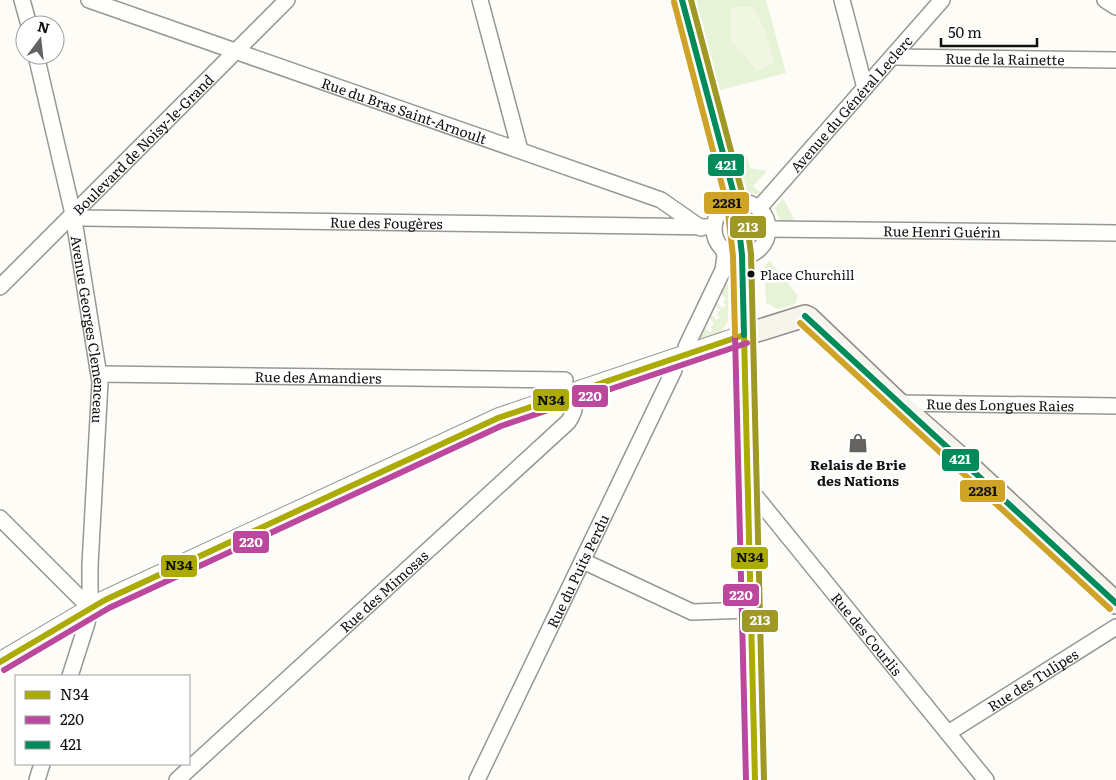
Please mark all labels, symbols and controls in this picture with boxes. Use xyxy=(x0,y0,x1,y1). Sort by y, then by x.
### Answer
north arrow xyxy=(15,15,65,65)
text: N xyxy=(35,15,52,38)
scale bar xyxy=(941,15,1037,47)
text: 50 m xyxy=(948,20,982,43)
street label: Avenue du Général Leclerc xyxy=(785,31,916,176)
street label: Rue de la Rainette xyxy=(945,48,1065,69)
street label: Boulevard de Noisy-le-Grand xyxy=(68,69,218,219)
street label: Rue du Bras Saint-Arnoult xyxy=(319,72,490,148)
line badge: 421 xyxy=(707,153,745,177)
text: 421 xyxy=(715,154,737,174)
line badge: 2281 xyxy=(703,191,750,215)
text: 2281 xyxy=(712,192,742,212)
street label: Rue des Fougères xyxy=(330,212,443,233)
line badge: 213 xyxy=(729,215,767,239)
text: 213 xyxy=(737,216,759,236)
street label: Rue Henri Guérin xyxy=(883,220,1001,242)
street label: Avenue Georges Clemenceau xyxy=(67,234,110,424)
place label: Place Churchill xyxy=(760,265,855,284)
marker: Place Churchill xyxy=(746,269,756,279)
street label: Rue des Amandiers xyxy=(255,366,381,388)
line badge: 220 xyxy=(571,384,609,408)
text: 220 xyxy=(578,385,602,405)
line badge: N34 xyxy=(532,388,570,412)
text: N34 xyxy=(537,389,566,409)
street label: Rue des Longues Raies xyxy=(926,393,1074,415)
shop icon: Relais de Brie des Nations xyxy=(847,432,869,454)
line badge: 421 xyxy=(941,448,980,472)
text: 421 xyxy=(949,448,971,468)
place label: Relais de Brie des Nations xyxy=(810,454,906,490)
line badge: 2281 xyxy=(959,479,1006,503)
text: 2281 xyxy=(968,480,998,500)
street label: Rue du Puits Perdu xyxy=(542,511,613,631)
line badge: 220 xyxy=(232,530,270,554)
text: 220 xyxy=(239,531,263,551)
street label: Rue des Mimosas xyxy=(335,545,432,637)
line badge: N34 xyxy=(730,546,769,570)
text: N34 xyxy=(736,546,765,566)
line badge: N34 xyxy=(160,554,198,578)
text: N34 xyxy=(165,554,194,574)
line badge: 220 xyxy=(722,583,760,607)
text: 220 xyxy=(729,584,753,604)
street label: Rue des Courlis xyxy=(827,588,907,680)
line badge: 213 xyxy=(741,609,779,633)
text: 213 xyxy=(749,609,771,629)
street label: Rue des Tulipes xyxy=(983,644,1082,716)
legend xyxy=(15,675,190,765)
text: N34 xyxy=(60,682,89,705)
text: 220 xyxy=(60,707,84,730)
text: 421 xyxy=(60,732,82,755)

